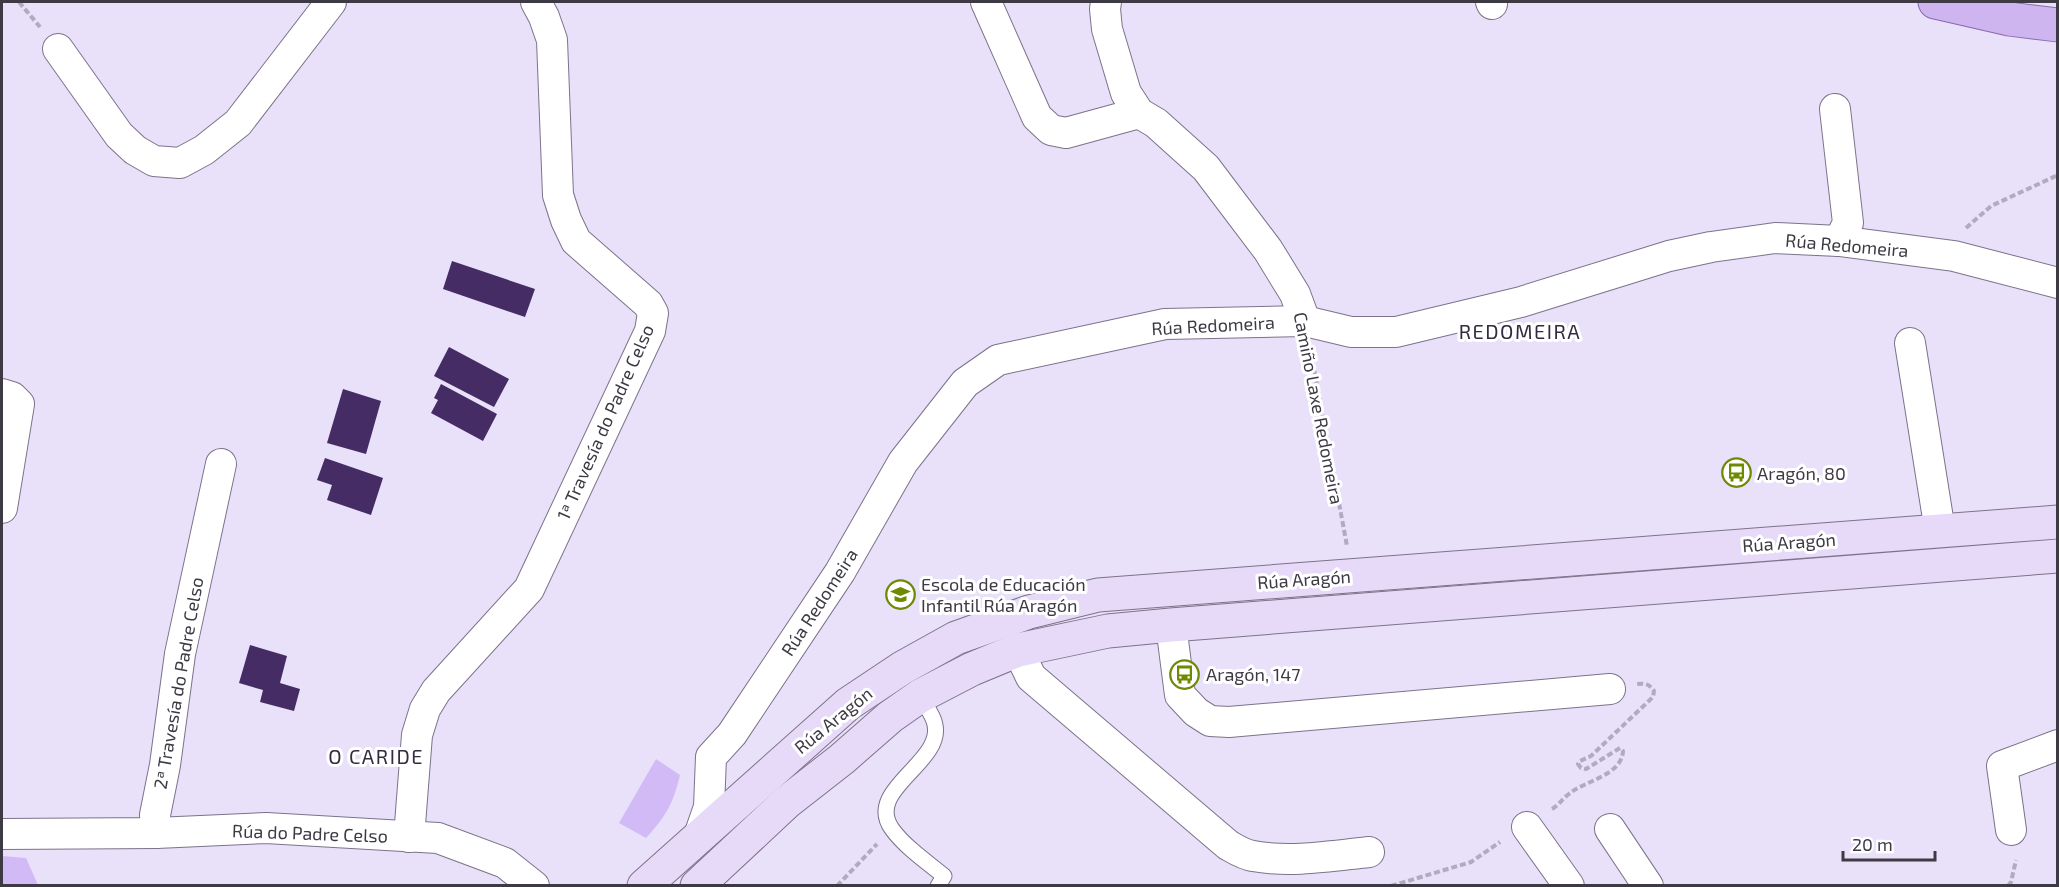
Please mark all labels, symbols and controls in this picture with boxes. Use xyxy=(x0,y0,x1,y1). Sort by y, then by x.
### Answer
street label: Rúa Redomeira xyxy=(1785,229,1909,261)
street label: Camiño Laxe Redomeira xyxy=(1290,310,1348,506)
street label: Rúa Redomeira xyxy=(1151,311,1275,339)
district label: REDOMEIRA xyxy=(1459,319,1581,343)
street label: 1ª Travesía do Padre Celso xyxy=(552,321,658,523)
bus stop icon: Aragón, 80 xyxy=(1720,457,1752,489)
place label: Aragón, 80 xyxy=(1757,462,1846,484)
street label: Rúa Aragón xyxy=(1741,528,1837,556)
street label: Rúa Redomeira xyxy=(776,544,862,660)
street label: Rúa Aragón xyxy=(1256,565,1352,593)
place label: Escola de Educación Infantil Rúa Aragón xyxy=(921,573,1086,616)
street label: 2ª Travesía do Padre Celso xyxy=(149,575,207,791)
school or university icon: Escola de Educación Infantil Rúa Aragón xyxy=(884,578,916,610)
bus stop icon: Aragón, 147 xyxy=(1169,658,1201,690)
place label: Aragón, 147 xyxy=(1206,663,1301,685)
street label: Rúa Aragón xyxy=(790,682,876,758)
district label: O CARIDE xyxy=(328,744,424,768)
street label: Rúa do Padre Celso xyxy=(232,819,388,847)
scale bar xyxy=(1843,824,1934,862)
text: 20 m xyxy=(1852,833,1893,855)

